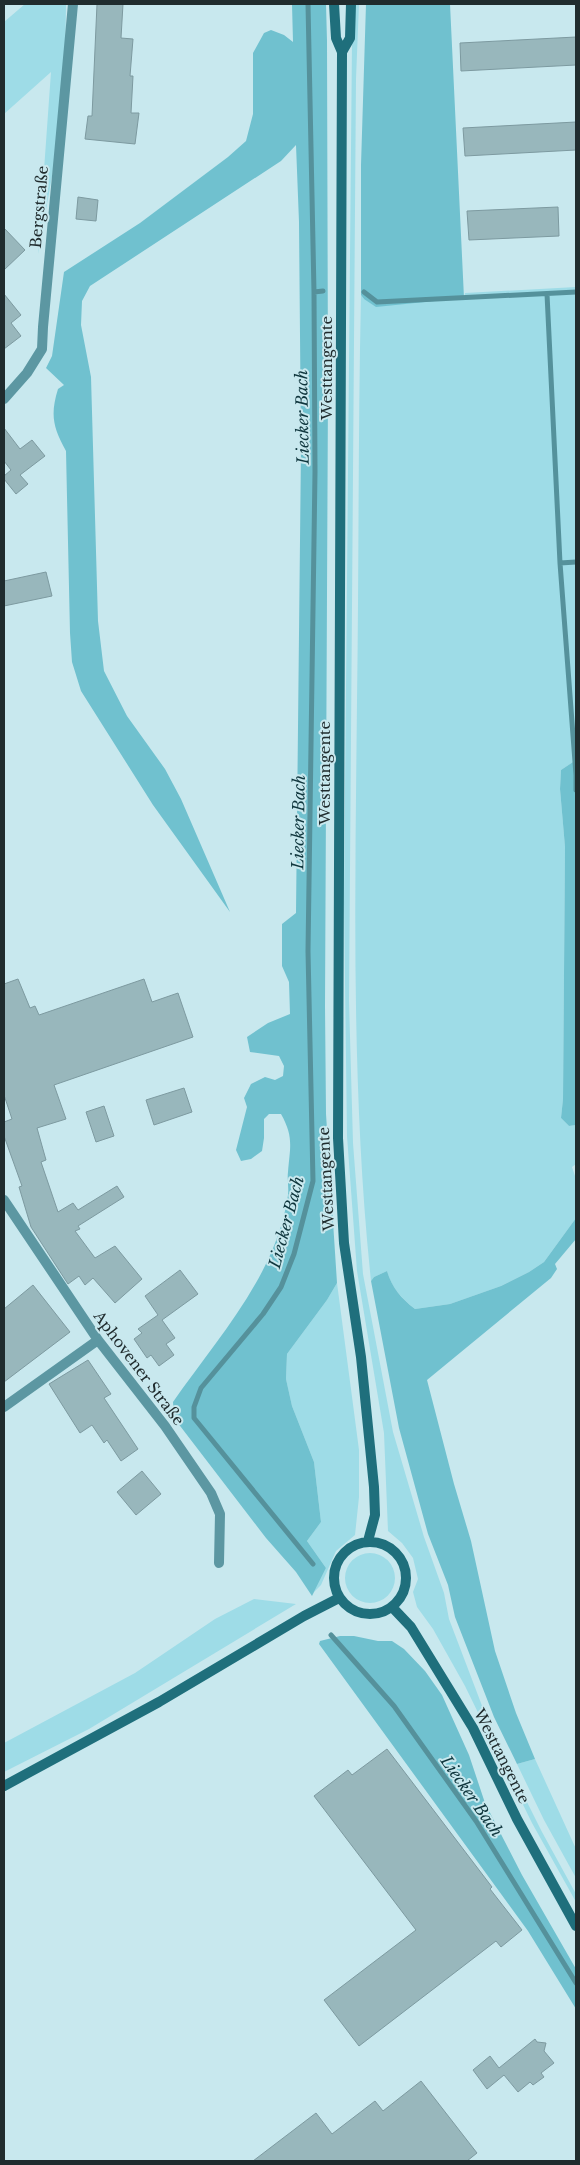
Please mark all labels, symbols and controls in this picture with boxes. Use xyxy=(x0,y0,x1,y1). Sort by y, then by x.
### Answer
street label: Bergstraße xyxy=(26,165,52,249)
street label: Westtangente xyxy=(317,316,336,421)
water label: Liecker Bach xyxy=(291,370,313,465)
street label: Westtangente xyxy=(315,721,334,826)
water label: Liecker Bach xyxy=(287,775,309,870)
street label: Westtangente xyxy=(314,1127,338,1232)
water label: Liecker Bach xyxy=(264,1174,308,1271)
street label: Aphovener Straße xyxy=(89,1306,188,1429)
street label: Westtangente xyxy=(469,1704,534,1807)
water label: Liecker Bach xyxy=(436,1751,507,1840)

